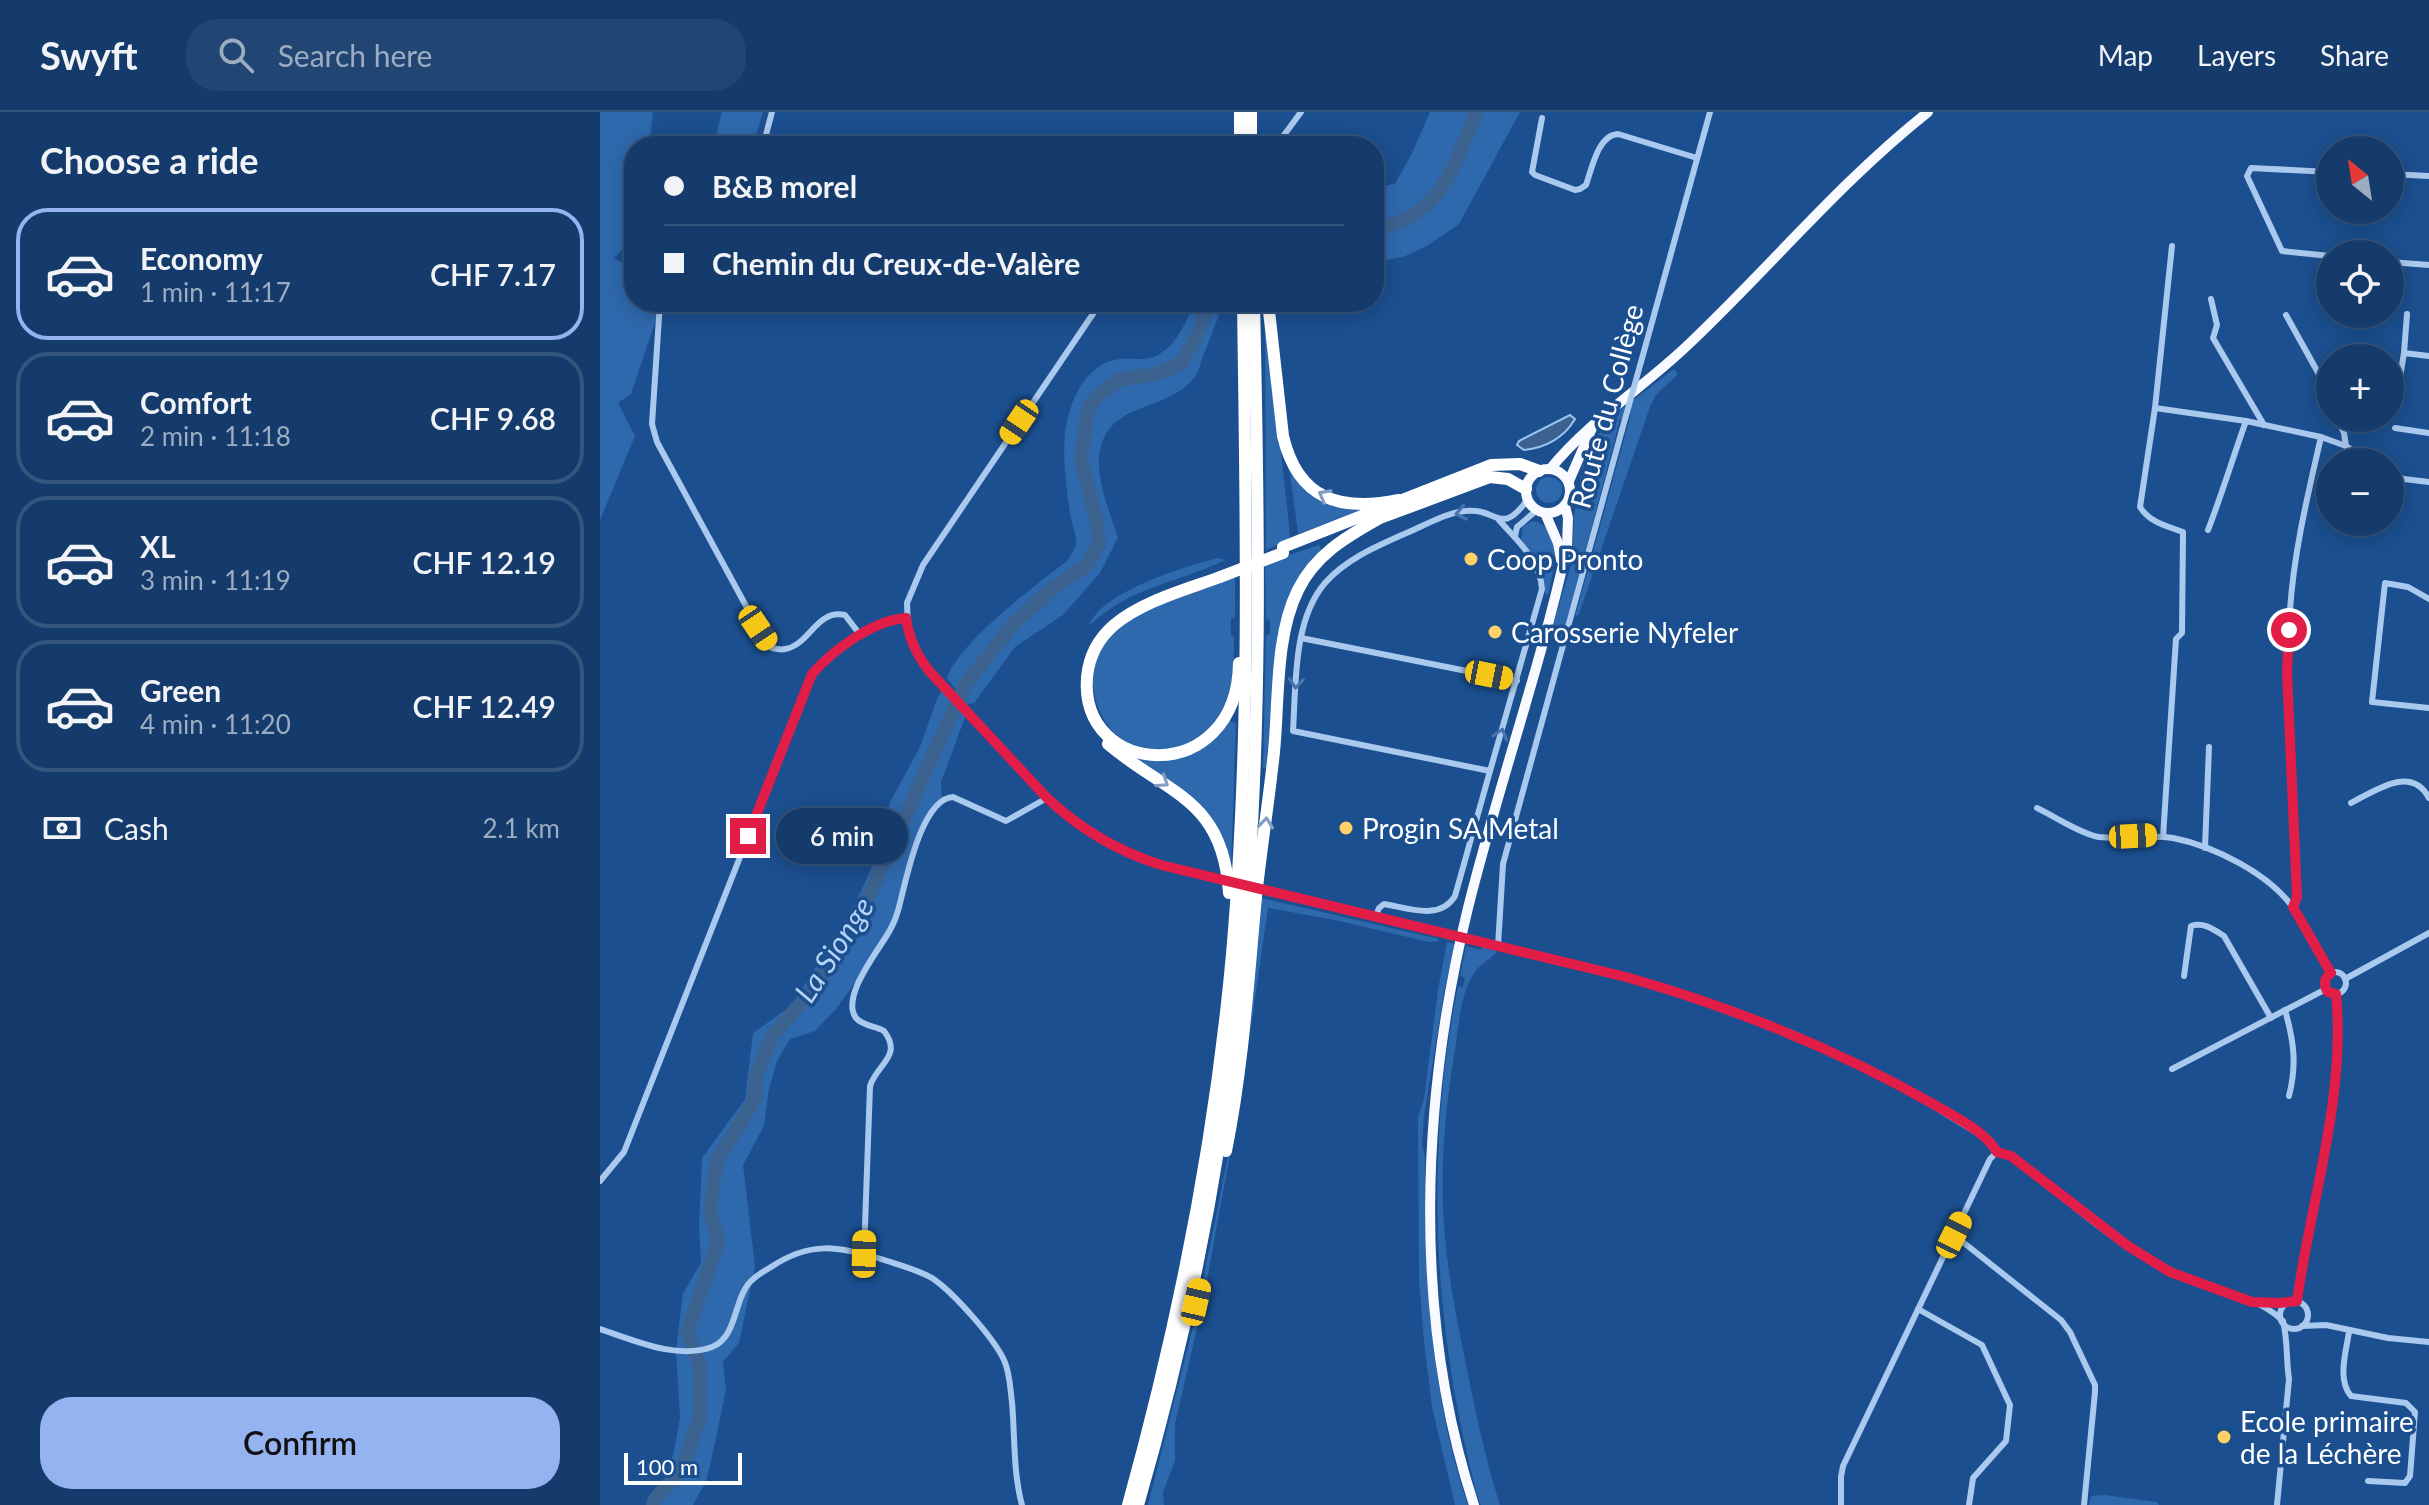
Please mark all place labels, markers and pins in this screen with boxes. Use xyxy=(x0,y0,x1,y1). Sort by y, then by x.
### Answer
place label: Coop Pronto xyxy=(1487,542,1643,576)
marker: Coop Pronto xyxy=(1462,550,1480,568)
place label: Carosserie Nyfeler xyxy=(1511,615,1738,649)
marker: Carosserie Nyfeler xyxy=(1486,623,1504,641)
place label: Progin SA Metal xyxy=(1362,811,1559,845)
marker: Progin SA Metal xyxy=(1337,819,1355,837)
place label: Ecole primaire de la Léchère xyxy=(2240,1404,2414,1470)
marker: Ecole primaire de la Léchère xyxy=(2215,1428,2233,1446)

